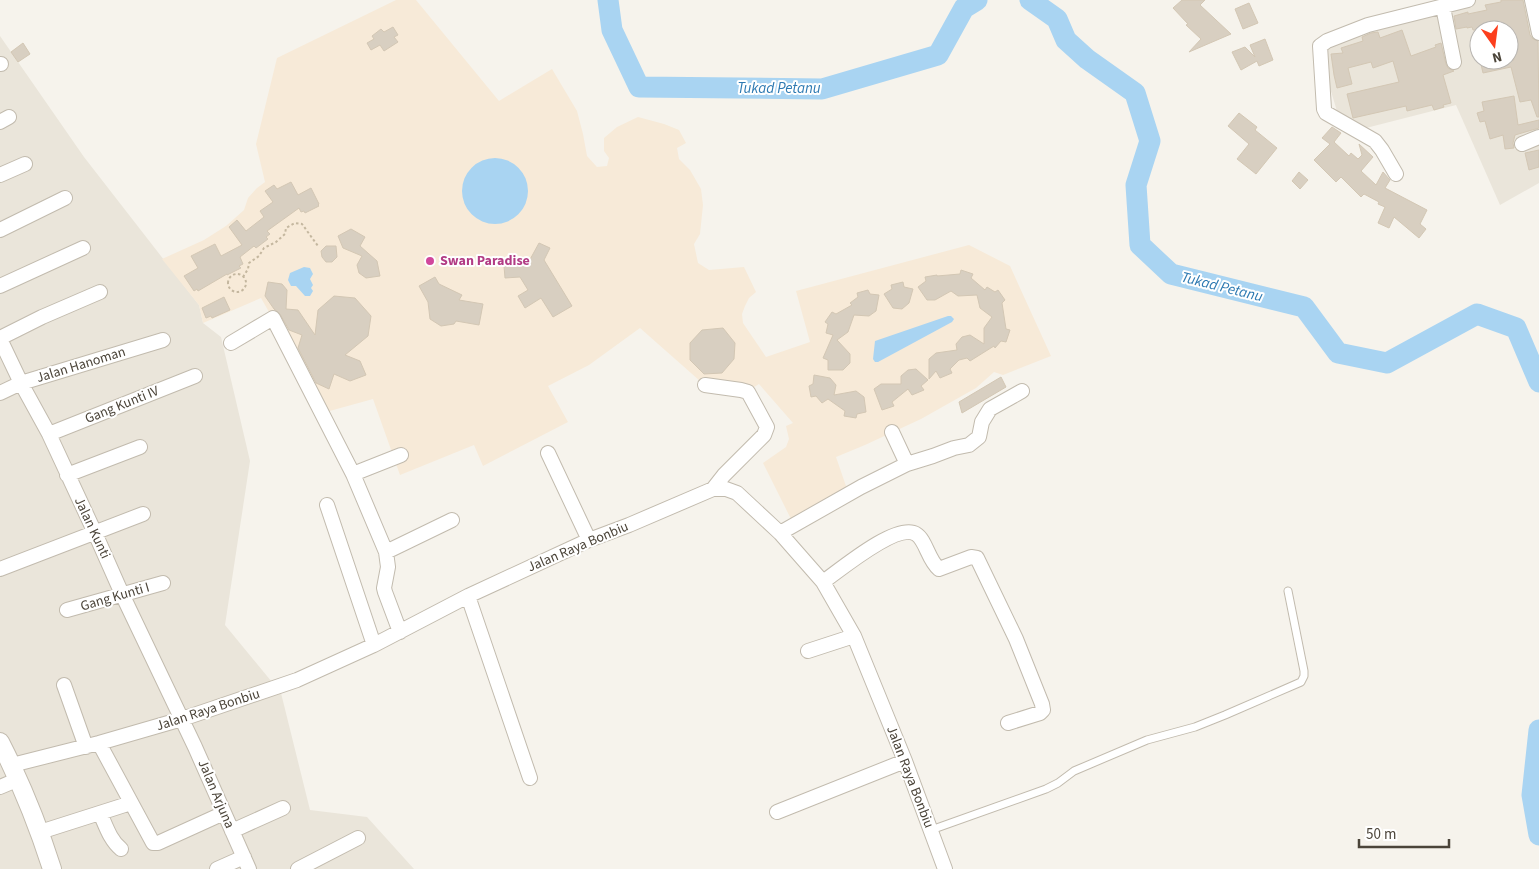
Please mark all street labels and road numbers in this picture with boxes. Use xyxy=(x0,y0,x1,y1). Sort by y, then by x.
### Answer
street label: Jalan Hanoman xyxy=(34,342,128,388)
street label: Gang Kunti IV xyxy=(82,381,163,429)
street label: Jalan Kunti xyxy=(69,494,115,562)
street label: Jalan Raya Bonbiu xyxy=(524,517,632,577)
street label: Gang Kunti I xyxy=(78,578,152,616)
street label: Jalan Raya Bonbiu xyxy=(153,684,263,736)
street label: Jalan Raya Bonbiu xyxy=(881,723,939,831)
street label: Jalan Arjuna xyxy=(193,756,239,832)

